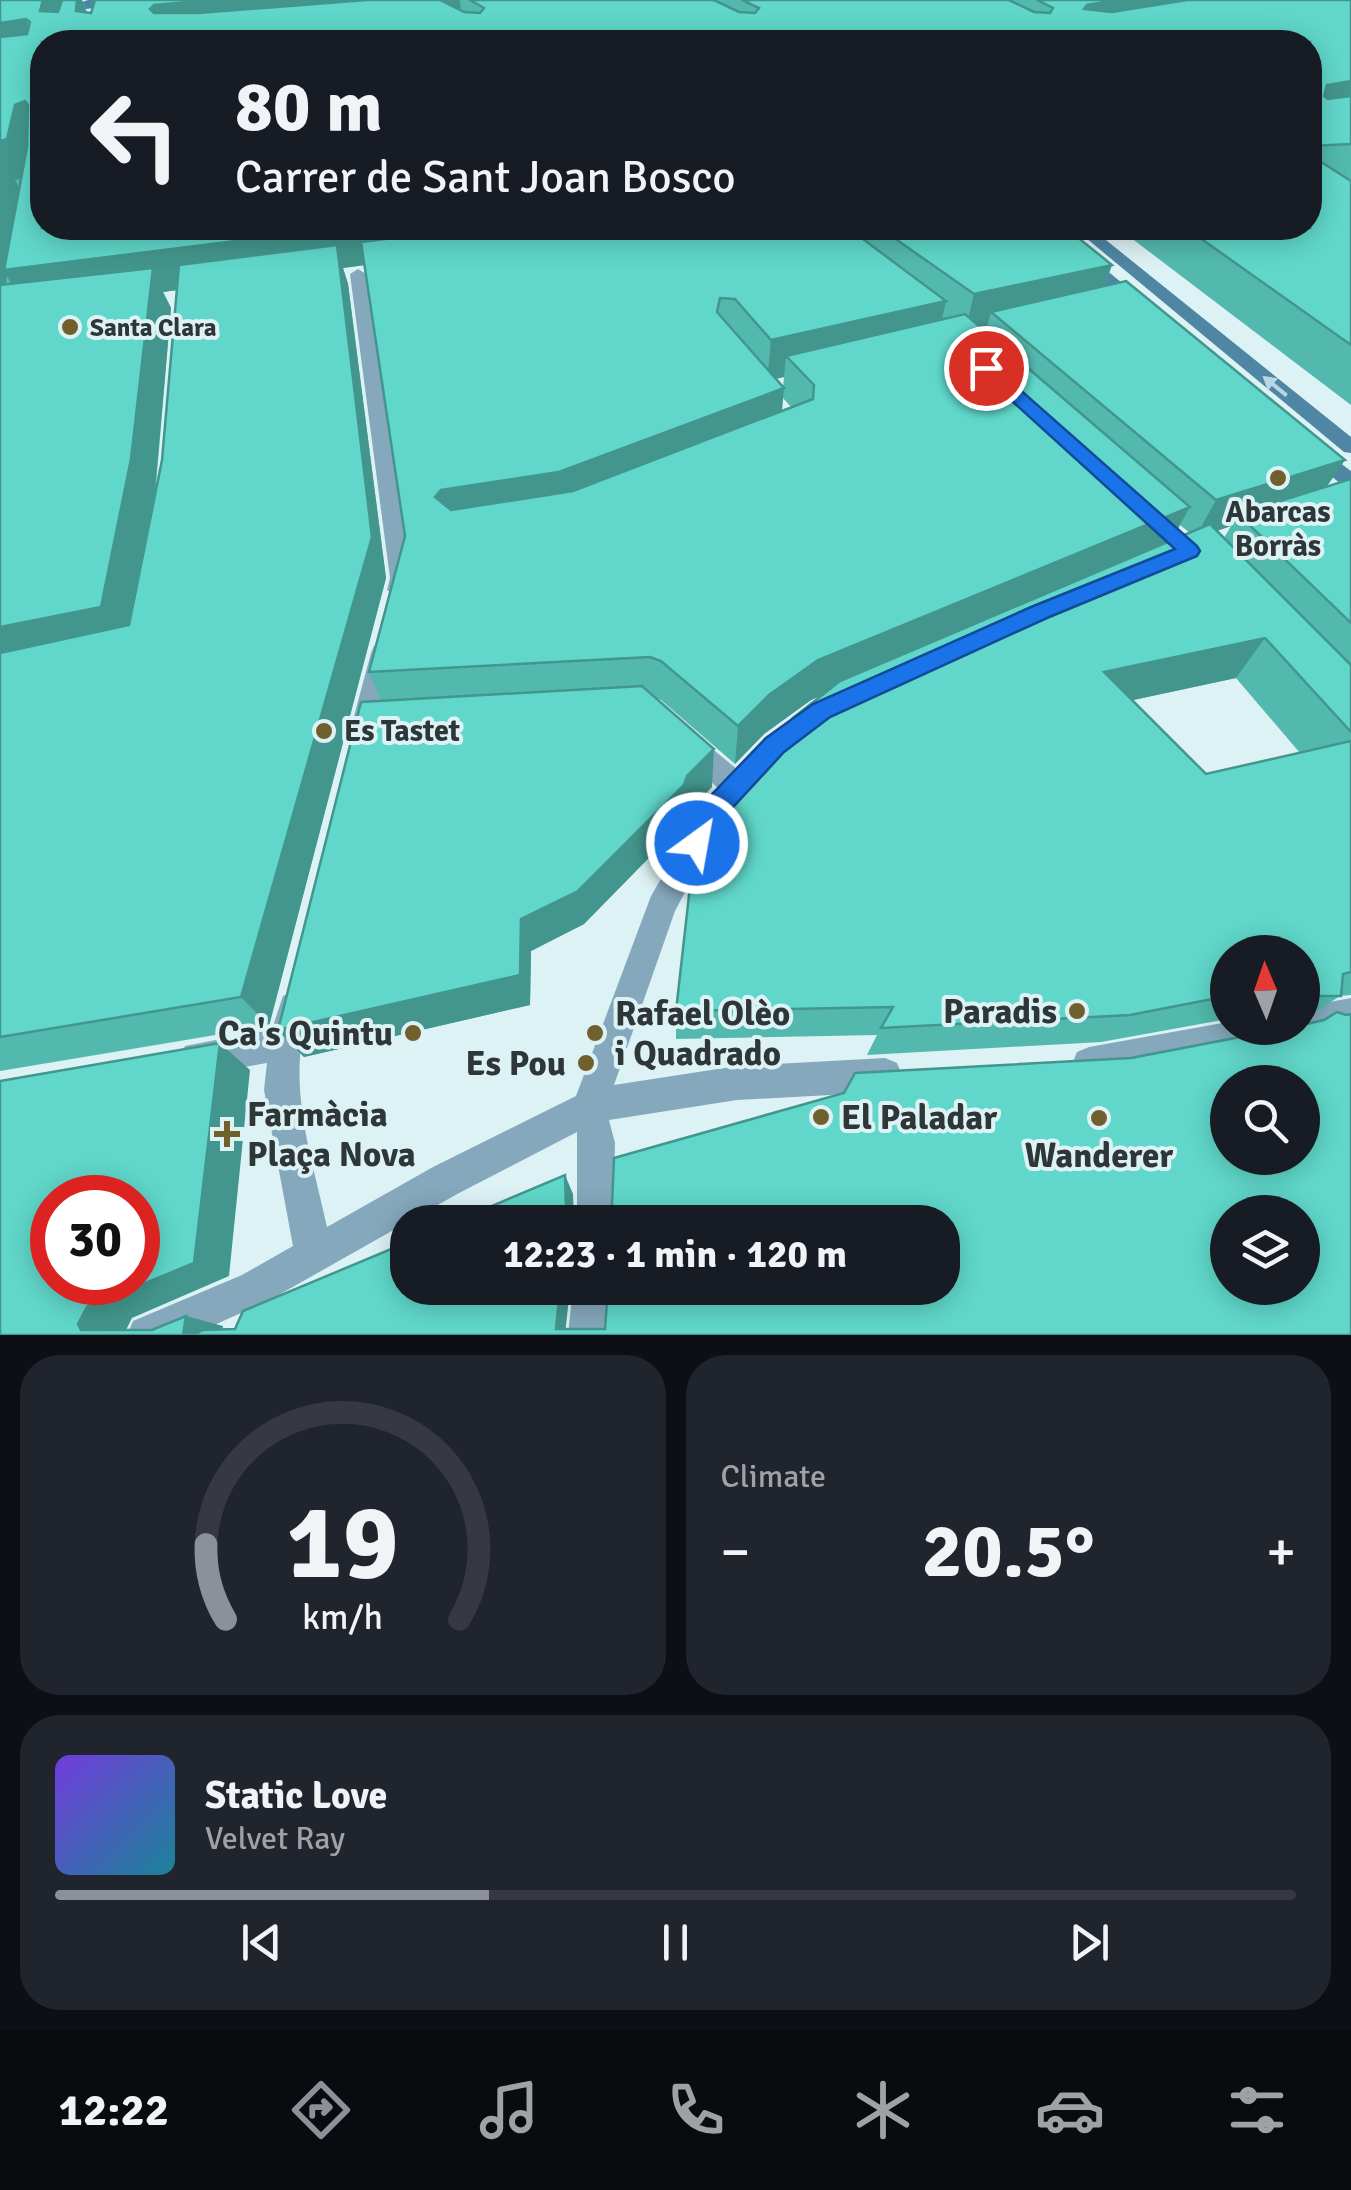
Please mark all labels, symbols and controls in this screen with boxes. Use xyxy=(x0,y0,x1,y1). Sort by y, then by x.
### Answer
text: 80 m xyxy=(235,64,383,150)
icon: left xyxy=(70,70,200,200)
text: Carrer de Sant Joan Bosco xyxy=(235,150,736,205)
place label: Santa Clara xyxy=(90,312,217,343)
marker: Santa Clara xyxy=(59,316,81,338)
pin xyxy=(944,326,1029,411)
icon: arrive xyxy=(959,341,1014,396)
one-way arrow xyxy=(1263,376,1288,397)
marker: Abarcas Borràs xyxy=(1267,467,1289,489)
place label: Abarcas Borràs xyxy=(1226,494,1330,565)
place label: Es Tastet xyxy=(344,713,460,750)
marker: Es Tastet xyxy=(313,720,335,742)
position arrow xyxy=(645,791,749,895)
north arrow xyxy=(1210,935,1320,1045)
map controls xyxy=(1210,935,1320,1305)
place label: Paradis xyxy=(943,990,1057,1033)
place label: Rafael Olèo i Quadrado xyxy=(615,992,790,1075)
marker: Paradis xyxy=(1066,1000,1088,1022)
place label: Ca's Quintu xyxy=(218,1012,393,1055)
marker: Ca's Quintu xyxy=(402,1022,424,1044)
marker: Rafael Olèo i Quadrado xyxy=(584,1022,606,1044)
place label: Es Pou xyxy=(465,1042,566,1085)
marker: Es Pou xyxy=(575,1052,597,1074)
button: search xyxy=(1210,1065,1320,1175)
place label: Farmàcia Plaça Nova xyxy=(247,1093,416,1176)
place label: El Paladar xyxy=(841,1096,997,1139)
marker: El Paladar xyxy=(810,1106,832,1128)
marker: Wanderer xyxy=(1088,1107,1110,1129)
marker: Farmàcia Plaça Nova xyxy=(216,1123,238,1145)
place label: Wanderer xyxy=(1025,1134,1173,1177)
speed limit sign: 30 xyxy=(30,1175,160,1305)
button: layers xyxy=(1210,1195,1320,1305)
text: 12:23 · 1 min · 120 m xyxy=(503,1231,847,1278)
text: Climate xyxy=(721,1457,826,1496)
text: 19 xyxy=(287,1479,399,1607)
text: 20.5° xyxy=(922,1505,1095,1598)
text: − xyxy=(721,1518,750,1586)
text: + xyxy=(1266,1518,1296,1586)
text: km/h xyxy=(302,1595,383,1639)
text: Static Love xyxy=(205,1772,387,1819)
text: Velvet Ray xyxy=(205,1819,345,1858)
icon: previous xyxy=(234,1915,289,1970)
icon: pause xyxy=(648,1915,703,1970)
icon: next xyxy=(1062,1915,1117,1970)
icon: directions xyxy=(286,2075,356,2145)
icon: music xyxy=(474,2075,544,2145)
icon: phone xyxy=(661,2075,731,2145)
icon: climate xyxy=(848,2075,918,2145)
icon: car xyxy=(1035,2075,1105,2145)
icon: filters xyxy=(1222,2075,1292,2145)
text: 12:22 xyxy=(59,2083,169,2138)

